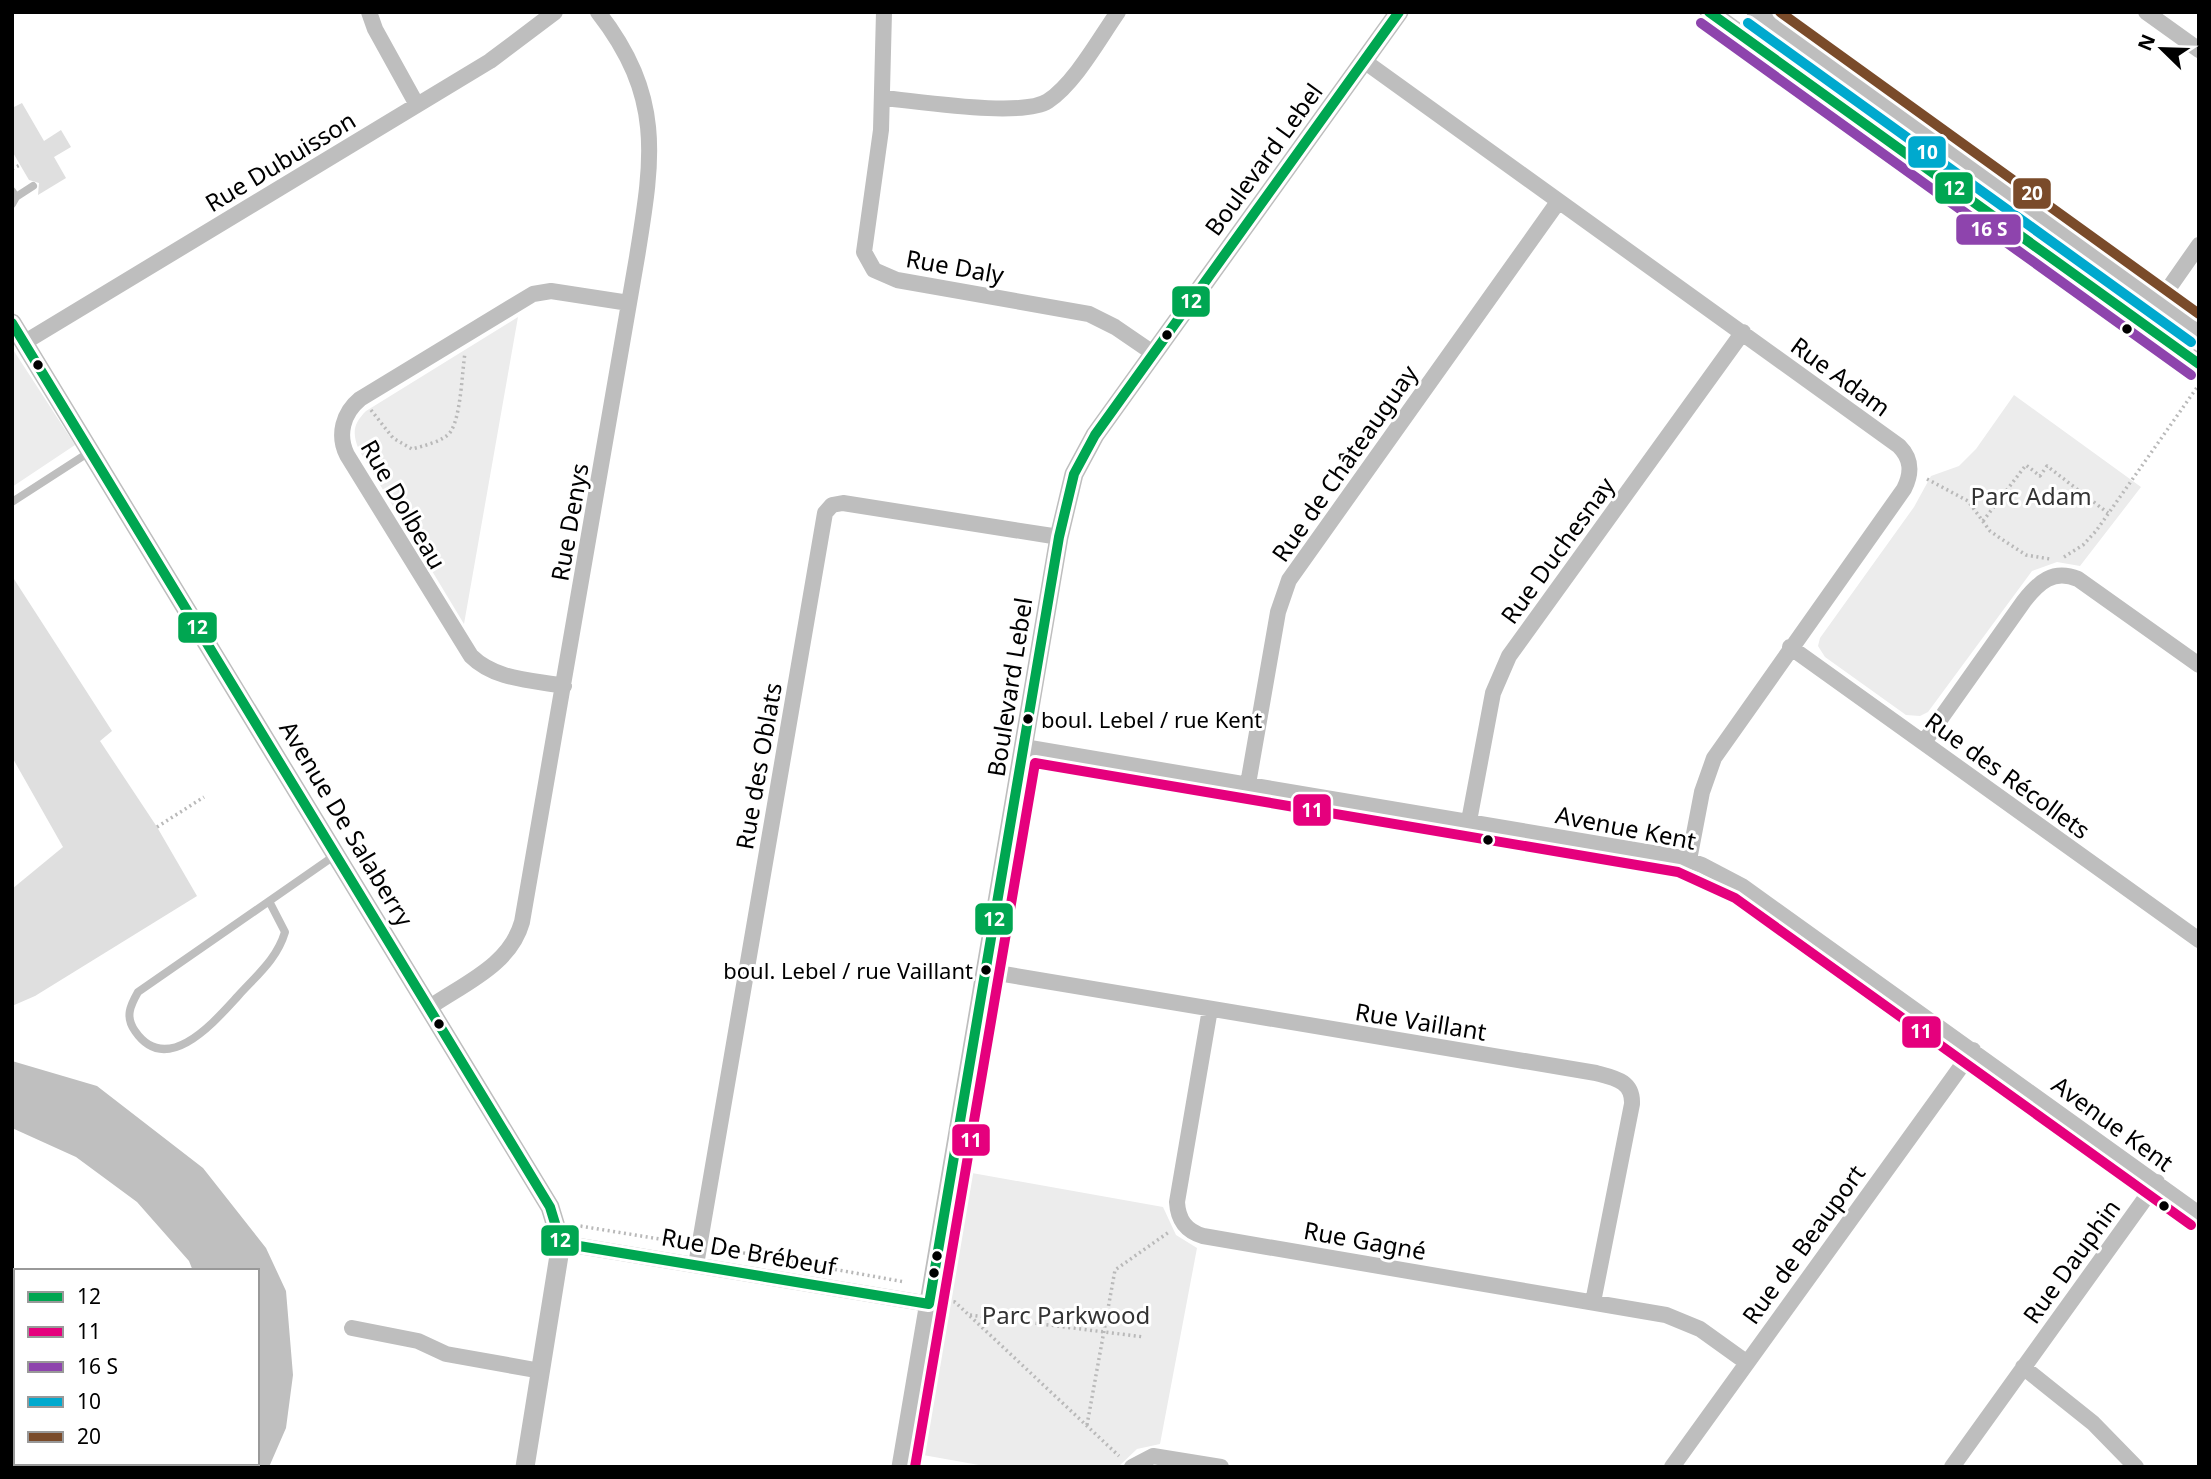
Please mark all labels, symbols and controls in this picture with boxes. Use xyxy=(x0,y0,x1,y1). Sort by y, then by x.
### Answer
north arrow xyxy=(2127,14,2197,84)
text: N xyxy=(2131,30,2161,55)
street label: Boulevard Lebel xyxy=(1196,76,1330,242)
street label: Rue Dubuisson xyxy=(199,103,361,219)
line badge: 10 xyxy=(1907,135,1947,169)
text: 10 xyxy=(1916,139,1938,165)
line badge: 12 xyxy=(1934,171,1974,205)
text: 12 xyxy=(1943,175,1965,201)
line badge: 20 xyxy=(2012,177,2052,210)
text: 20 xyxy=(2021,180,2043,206)
line badge: 16 S xyxy=(1955,213,2022,246)
text: 16 S xyxy=(1970,216,2008,242)
street label: Rue Daly xyxy=(903,241,1007,291)
line badge: 12 xyxy=(1171,285,1211,318)
text: 12 xyxy=(1180,288,1202,314)
unlabelled marker xyxy=(2120,322,2134,336)
unlabelled marker xyxy=(1160,328,1174,342)
street label: Rue Adam xyxy=(1785,329,1897,423)
street label: Rue de Châteauguay xyxy=(1264,357,1425,568)
unlabelled marker xyxy=(31,358,45,372)
street label: Rue Dolbeau xyxy=(354,433,454,575)
street label: Rue Denys xyxy=(542,460,596,584)
street label: Rue Duchesnay xyxy=(1493,469,1622,630)
park label: Parc Adam xyxy=(1970,479,2092,512)
street label: Boulevard Lebel xyxy=(979,595,1039,779)
line badge: 12 xyxy=(177,611,218,644)
text: 12 xyxy=(186,614,208,640)
street label: Rue des Oblats xyxy=(727,680,789,852)
place label: boul. Lebel / rue Kent xyxy=(1041,704,1262,734)
street label: Rue des Récollets xyxy=(1919,704,2097,846)
marker: boul. Lebel / rue Kent xyxy=(1021,712,1035,726)
street label: Avenue De Salaberry xyxy=(272,714,422,933)
line badge: 11 xyxy=(1292,793,1332,827)
text: 11 xyxy=(1301,797,1323,823)
street label: Avenue Kent xyxy=(1553,797,1699,857)
unlabelled marker xyxy=(1481,833,1495,847)
line badge: 12 xyxy=(974,902,1014,936)
text: 12 xyxy=(983,906,1005,932)
place label: boul. Lebel / rue Vaillant xyxy=(723,955,973,985)
marker: boul. Lebel / rue Vaillant xyxy=(979,963,993,977)
street label: Rue Vaillant xyxy=(1353,994,1489,1048)
line badge: 11 xyxy=(1901,1015,1942,1049)
unlabelled marker xyxy=(432,1017,446,1031)
text: 11 xyxy=(1910,1018,1932,1044)
street label: Avenue Kent xyxy=(2046,1068,2181,1178)
line badge: 11 xyxy=(951,1123,991,1157)
text: 11 xyxy=(960,1127,982,1153)
street label: Rue de Beauport xyxy=(1734,1157,1872,1330)
street label: Rue Dauphin xyxy=(2015,1192,2127,1330)
unlabelled marker xyxy=(2157,1199,2171,1213)
street label: Rue Gagné xyxy=(1301,1213,1429,1267)
street label: Rue De Brébeuf xyxy=(659,1219,841,1283)
line badge: 12 xyxy=(540,1224,580,1257)
text: 12 xyxy=(549,1227,571,1253)
unlabelled marker xyxy=(930,1249,944,1263)
unlabelled marker xyxy=(927,1266,941,1280)
legend xyxy=(14,1269,259,1465)
text: 12 xyxy=(77,1282,101,1310)
park label: Parc Parkwood xyxy=(982,1298,1150,1331)
text: 11 xyxy=(77,1317,101,1345)
text: 16 S xyxy=(77,1352,118,1380)
text: 10 xyxy=(77,1387,101,1415)
text: 20 xyxy=(77,1422,101,1450)

